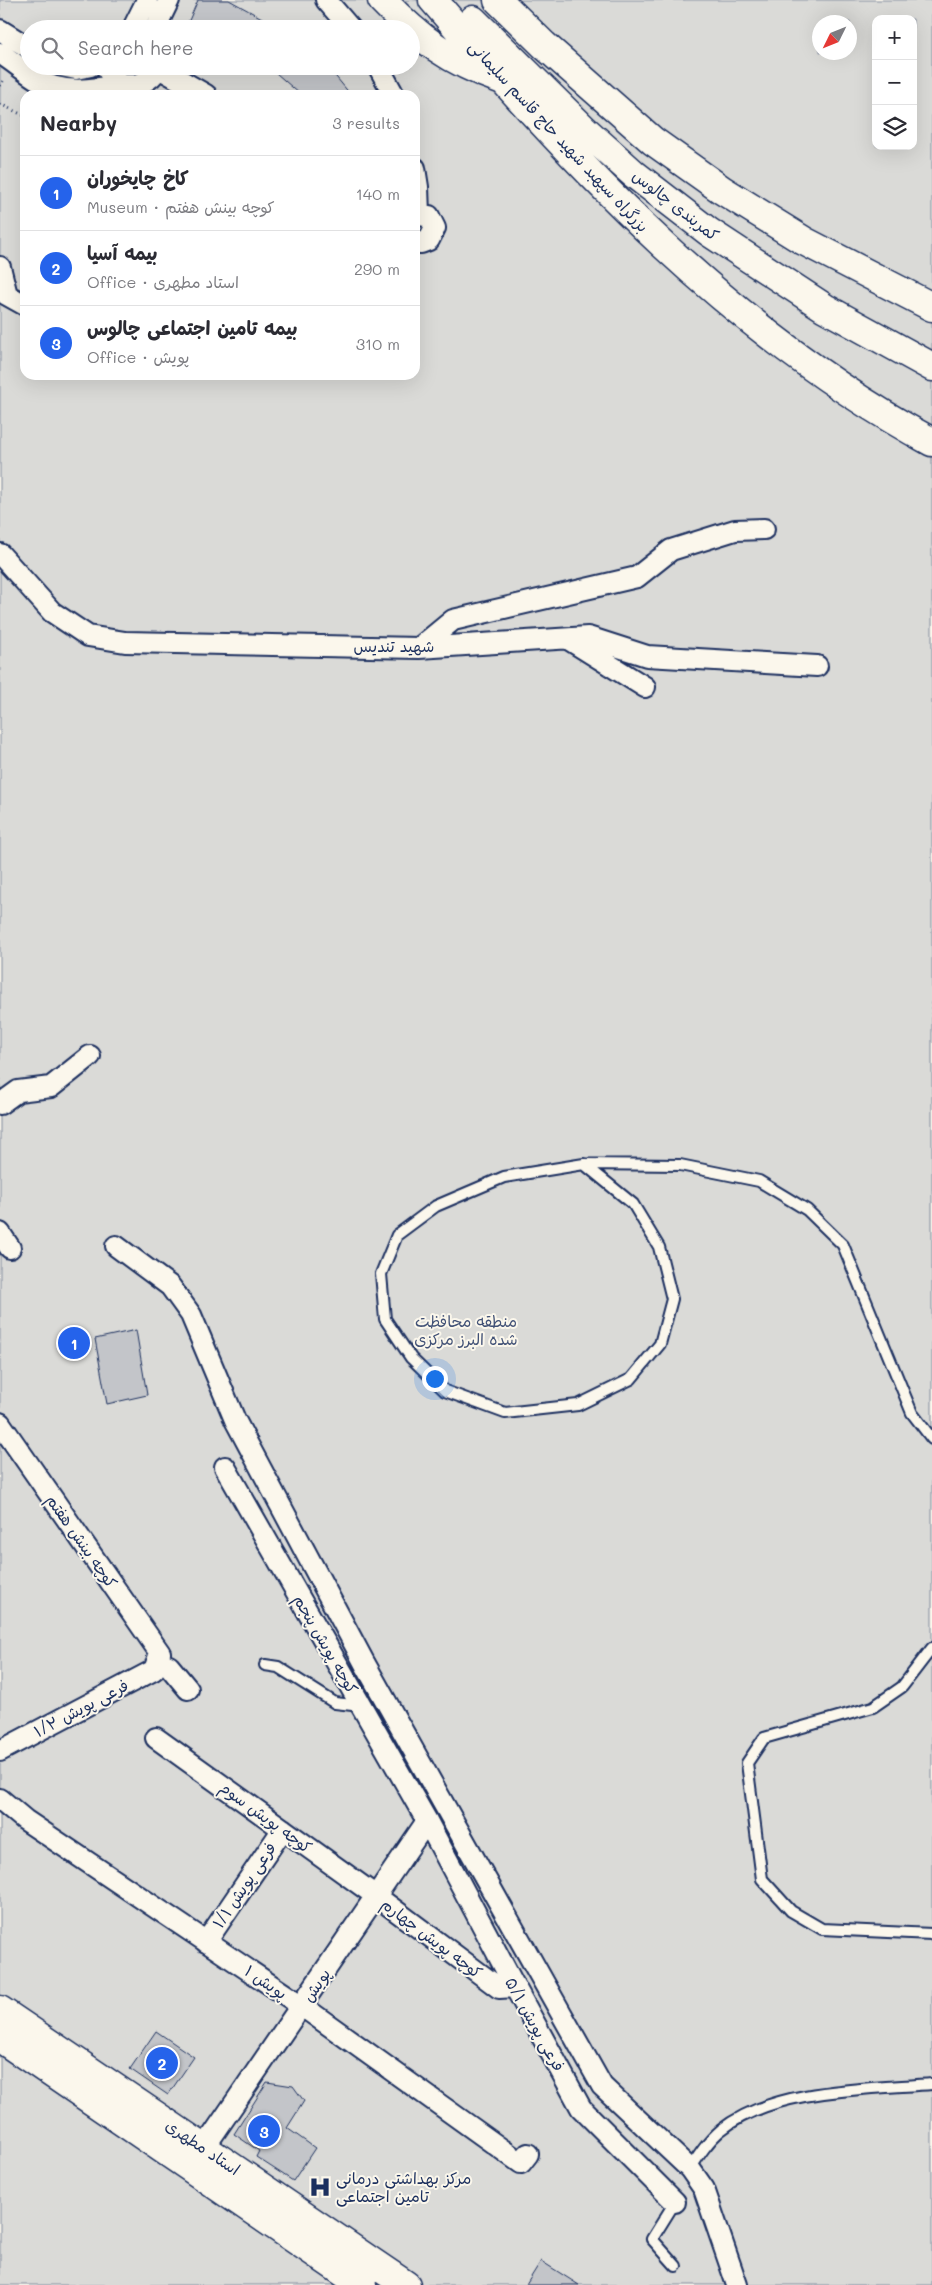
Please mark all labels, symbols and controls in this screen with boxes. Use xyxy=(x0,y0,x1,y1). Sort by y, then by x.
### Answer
north arrow xyxy=(812,15,857,60)
map controls xyxy=(872,15,917,150)
button: + xyxy=(872,15,917,60)
search box xyxy=(20,20,420,75)
icon: search xyxy=(38,34,66,62)
text: Search here xyxy=(78,35,194,60)
street label: بزرگراه سپهبد شهید حاج قاسم سلیمانی xyxy=(463,35,654,238)
button: − xyxy=(872,60,917,105)
button: layers xyxy=(872,105,917,150)
text: Nearby xyxy=(40,109,117,136)
text: 3 results xyxy=(332,112,400,133)
street label: کمربندی چالوس xyxy=(628,164,724,246)
text: کاخ چایخوران xyxy=(87,165,189,190)
text: 1 xyxy=(52,183,60,204)
text: 140 m xyxy=(356,183,400,204)
text: Museum · کوچه بینش هفتم xyxy=(87,196,275,217)
text: بیمه آسیا xyxy=(87,240,158,265)
text: 2 xyxy=(52,258,60,279)
text: 290 m xyxy=(354,258,400,279)
text: Office · استاد مطهری xyxy=(87,271,239,292)
text: بیمه تامین اجتماعی چالوس xyxy=(87,315,297,340)
text: 3 xyxy=(51,333,61,354)
text: 310 m xyxy=(356,333,400,354)
text: Office · پویش xyxy=(87,346,190,367)
street label: شهید تندیس xyxy=(354,635,434,656)
park label: منطقه محافظت شده البرز مرکزی xyxy=(414,1310,518,1349)
pin: 1 xyxy=(58,1324,90,1362)
your location xyxy=(422,1366,448,1392)
street label: کوچه بینش هفتم xyxy=(40,1490,123,1594)
street label: کوچه پویش پنجم xyxy=(287,1590,363,1699)
street label: فرعی پویش ۱/۲ xyxy=(30,1674,132,1742)
street label: کوچه پویش سوم xyxy=(214,1776,317,1860)
street label: فرعی پویش ۱/۱ xyxy=(207,1838,281,1932)
street label: کوچه پویش چهارم xyxy=(376,1893,487,1985)
street label: پویش ۱ xyxy=(240,1960,292,2004)
street label: پویش xyxy=(297,1964,335,2006)
street label: فرعی پویش ۵/۱ xyxy=(500,1973,570,2075)
pin: 2 xyxy=(146,2044,178,2082)
pin: 3 xyxy=(248,2112,280,2150)
street label: استاد مطهری xyxy=(162,2114,245,2179)
place label: مرکز بهداشتی درمانی تامین اجتماعی xyxy=(336,2167,471,2207)
hospital icon: مرکز بهداشتی درمانی تامین اجتماعی xyxy=(307,2174,333,2200)

